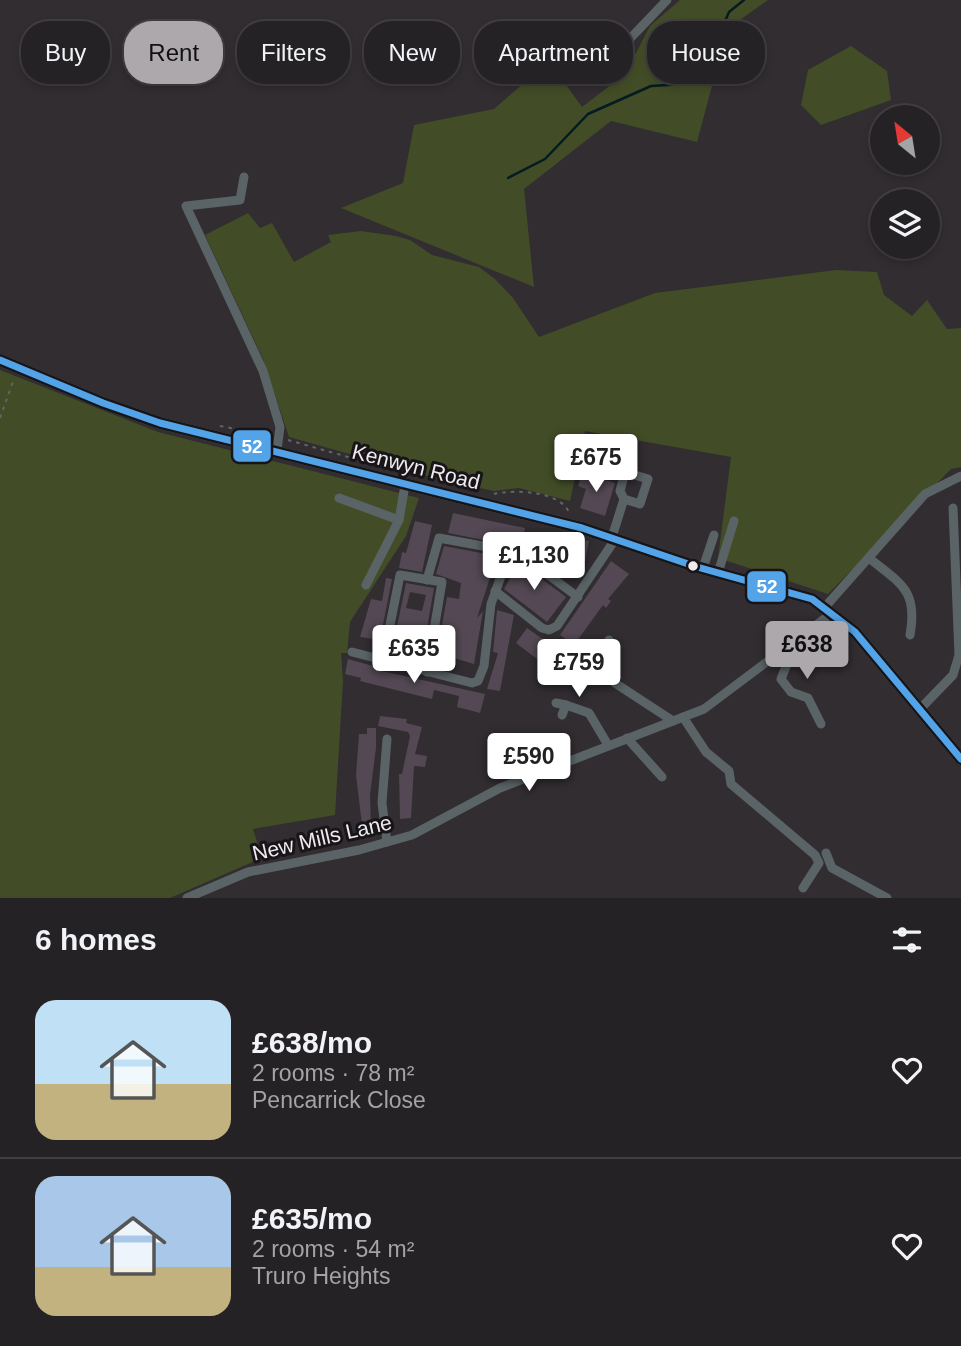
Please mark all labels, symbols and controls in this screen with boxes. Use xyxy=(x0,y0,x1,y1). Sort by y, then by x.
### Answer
chip: Buy xyxy=(21,21,110,84)
chip: Rent xyxy=(124,21,223,84)
chip: Filters xyxy=(237,21,350,84)
chip: New xyxy=(364,21,460,84)
chip: Apartment xyxy=(474,21,633,84)
chip: House xyxy=(647,21,765,84)
north arrow xyxy=(870,105,940,175)
map controls xyxy=(870,105,940,259)
button: layers xyxy=(870,189,940,259)
line badge: 52 xyxy=(232,429,272,463)
pin: £675 xyxy=(555,434,637,494)
text: 52 xyxy=(241,436,263,457)
street label: Kenwyn Road xyxy=(350,440,482,493)
text: £675 xyxy=(570,444,622,470)
pin: £1,130 xyxy=(477,532,591,592)
text: £1,130 xyxy=(499,542,569,568)
unlabelled marker xyxy=(686,559,700,573)
line badge: 52 xyxy=(746,570,787,603)
text: 52 xyxy=(756,576,778,597)
pin: £638 xyxy=(766,622,848,681)
pin: £635 xyxy=(373,626,455,685)
text: £638 xyxy=(781,631,833,657)
text: £635 xyxy=(388,635,440,661)
pin: £759 xyxy=(538,640,620,699)
text: £759 xyxy=(553,649,605,675)
pin: £590 xyxy=(488,734,570,793)
text: £590 xyxy=(503,743,555,769)
street label: New Mills Lane xyxy=(250,810,394,865)
icon: filters xyxy=(888,921,926,959)
text: 6 homes xyxy=(35,923,157,956)
text: £638/mo xyxy=(252,1026,372,1059)
icon: home xyxy=(91,1028,175,1112)
icon: heart xyxy=(888,1051,926,1089)
text: 2 rooms · 78 m² xyxy=(252,1060,414,1086)
text: Pencarrick Close xyxy=(252,1087,426,1113)
text: £635/mo xyxy=(252,1202,372,1235)
icon: home xyxy=(91,1204,175,1288)
icon: heart xyxy=(888,1227,926,1265)
text: 2 rooms · 54 m² xyxy=(252,1236,414,1262)
text: Truro Heights xyxy=(252,1263,390,1289)

